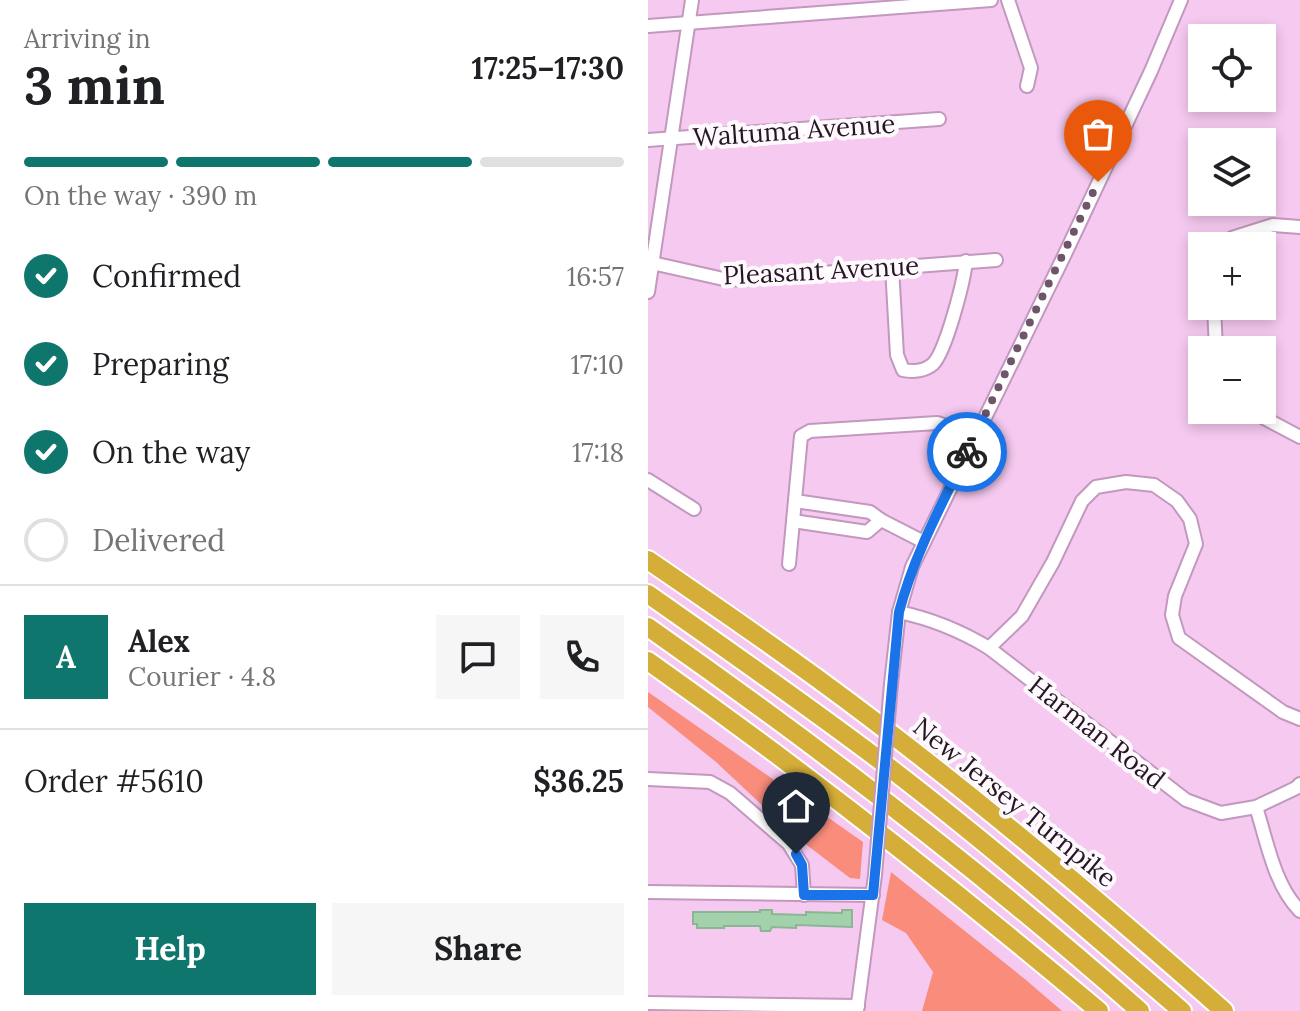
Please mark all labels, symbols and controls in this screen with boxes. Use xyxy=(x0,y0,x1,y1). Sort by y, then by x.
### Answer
text: Arriving in xyxy=(24,22,151,55)
map controls xyxy=(1188,24,1276,424)
button: locate xyxy=(1188,24,1276,112)
text: 17:25–17:30 xyxy=(472,49,624,87)
text: 3 min xyxy=(24,52,165,118)
pin xyxy=(1064,100,1132,182)
street label: Waltuma Avenue xyxy=(692,106,896,154)
icon: bag xyxy=(1076,112,1120,156)
button: layers xyxy=(1188,128,1276,216)
text: On the way · 390 m xyxy=(24,179,257,212)
button: + xyxy=(1188,232,1276,320)
street label: Pleasant Avenue xyxy=(722,248,920,292)
icon: check xyxy=(24,254,68,298)
text: Confirmed xyxy=(92,257,241,295)
text: 16:57 xyxy=(567,260,624,293)
button: − xyxy=(1188,336,1276,424)
icon: check xyxy=(24,342,68,386)
text: Preparing xyxy=(92,345,229,383)
text: 17:10 xyxy=(570,348,624,381)
courier xyxy=(927,412,1007,492)
icon: check xyxy=(24,430,68,474)
icon: bike xyxy=(945,430,989,474)
text: On the way xyxy=(92,433,250,471)
text: 17:18 xyxy=(572,436,624,469)
text: Delivered xyxy=(92,521,225,559)
button: chat xyxy=(436,615,520,699)
button: phone xyxy=(540,615,624,699)
text: Alex xyxy=(128,622,190,660)
text: A xyxy=(56,638,76,676)
text: Courier · 4.8 xyxy=(128,660,276,693)
street label: Harman Road xyxy=(1022,668,1172,796)
street label: New Jersey Turnpike xyxy=(907,710,1123,894)
text: Order #5610 xyxy=(24,762,204,800)
text: $36.25 xyxy=(533,762,624,800)
pin xyxy=(762,772,830,854)
icon: home xyxy=(774,784,818,828)
button: Help xyxy=(24,903,316,995)
button: Share xyxy=(332,903,624,995)

